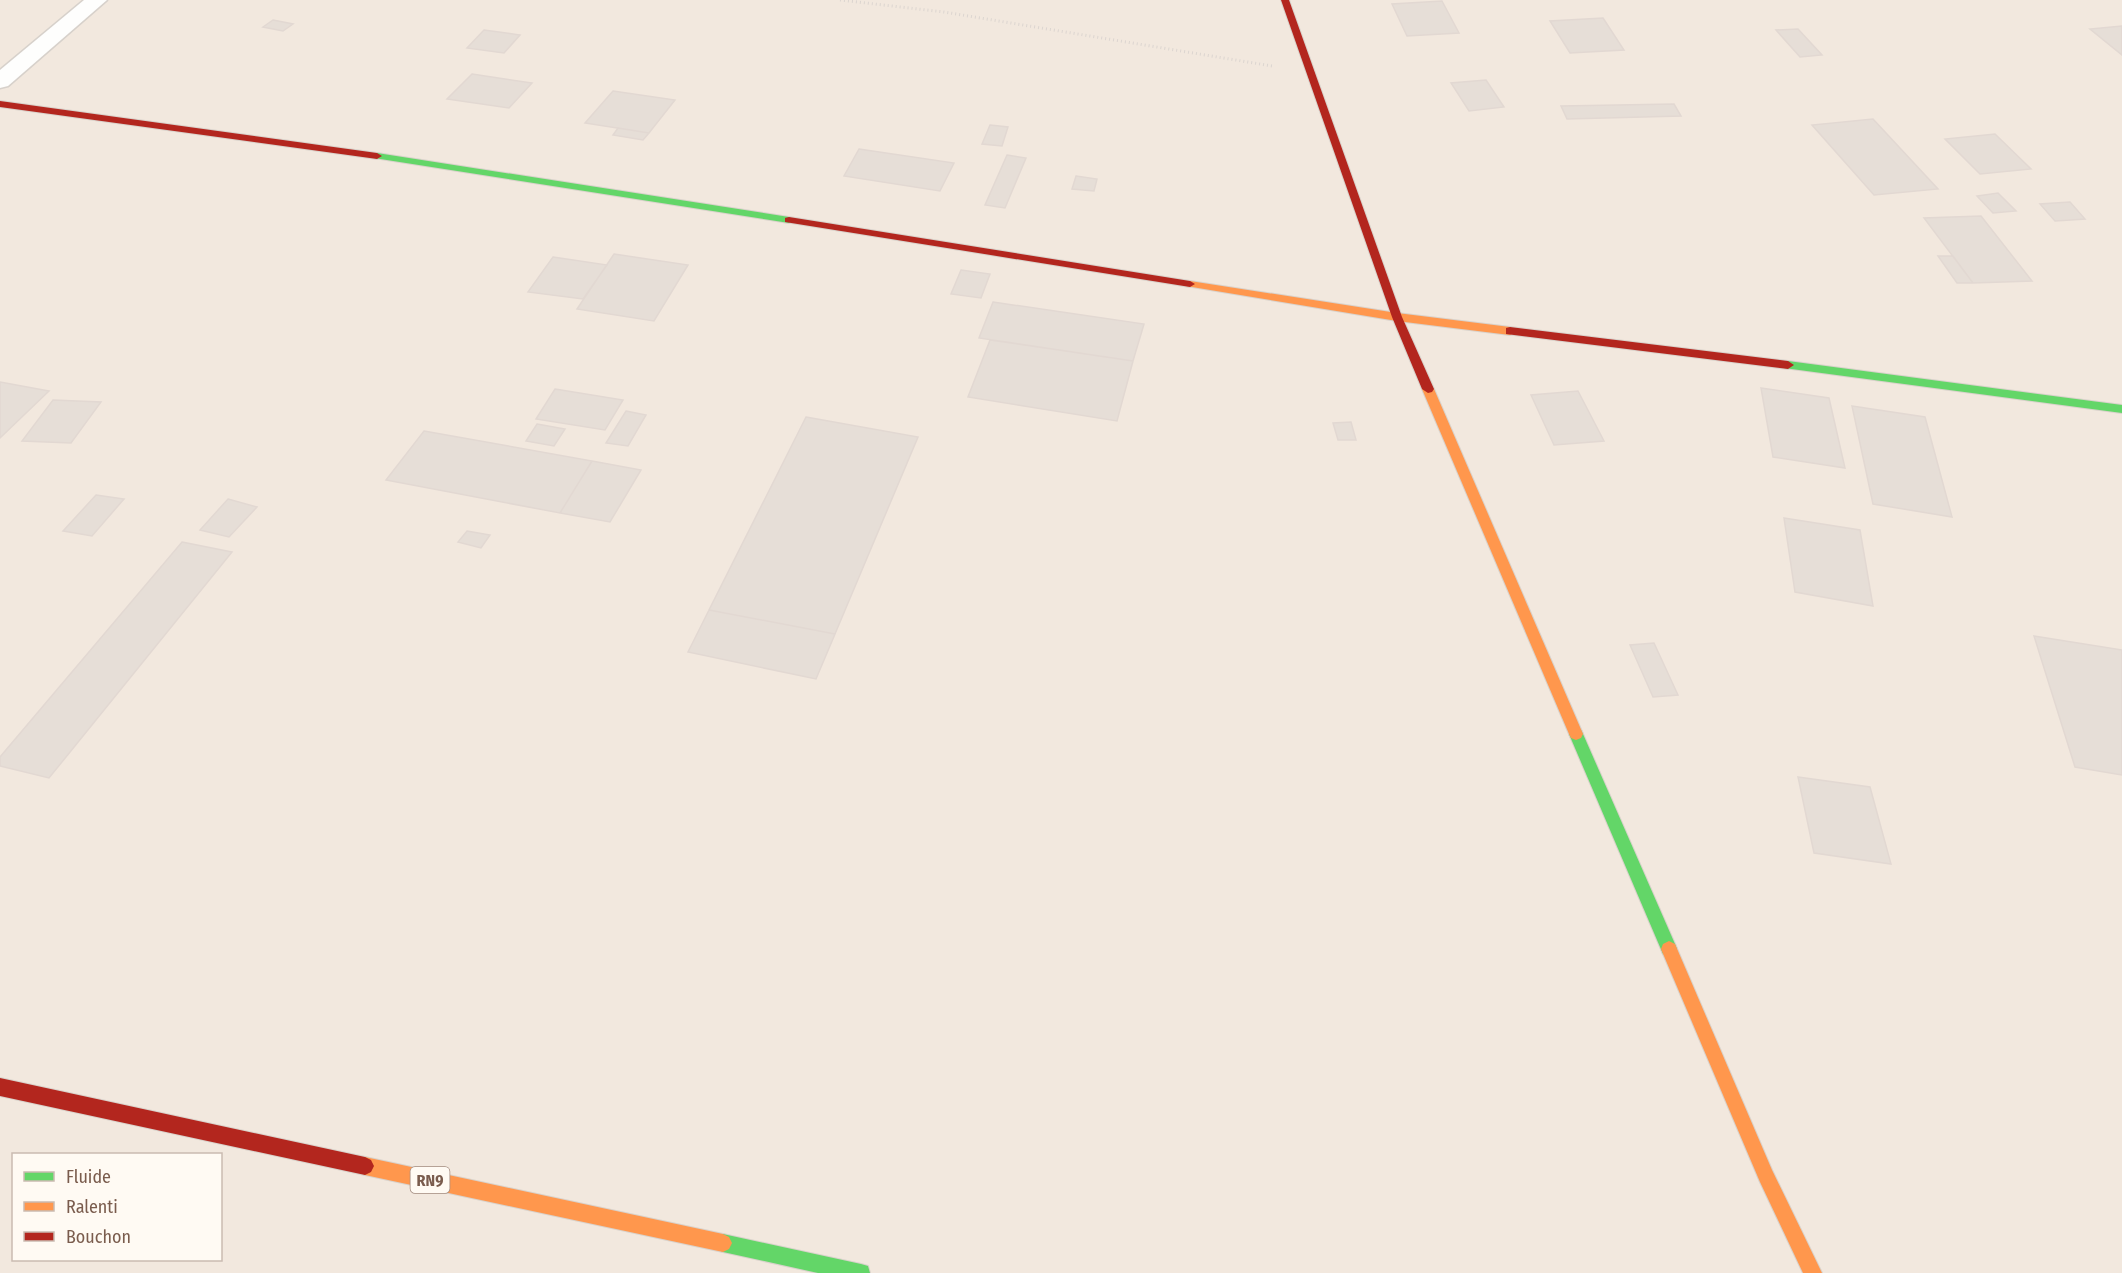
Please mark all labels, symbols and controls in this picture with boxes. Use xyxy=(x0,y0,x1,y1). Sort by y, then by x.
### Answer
legend xyxy=(12,1153,222,1261)
text: Fluide xyxy=(66,1166,111,1188)
road number: RN9 xyxy=(410,1167,450,1193)
text: Ralenti xyxy=(66,1196,118,1218)
text: Bouchon xyxy=(66,1226,131,1248)

